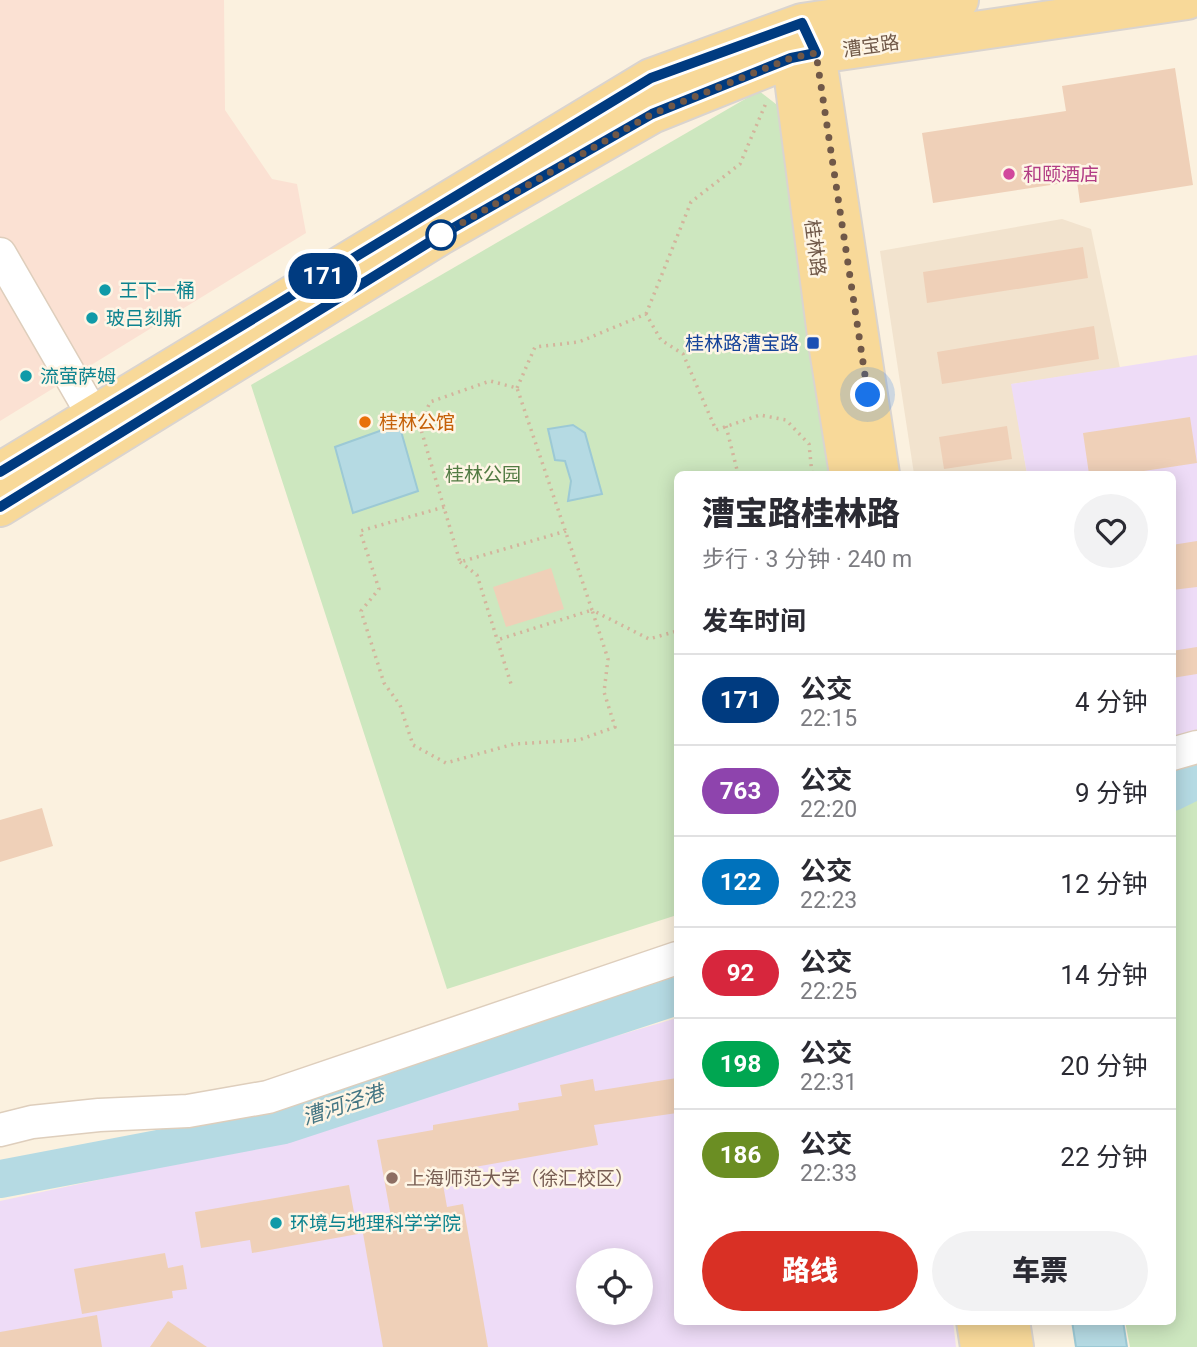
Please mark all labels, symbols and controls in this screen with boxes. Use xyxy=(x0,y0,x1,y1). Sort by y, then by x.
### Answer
street label: 漕宝路 xyxy=(841,31,901,61)
place label: 和颐酒店 xyxy=(1023,163,1099,186)
marker: 和颐酒店 xyxy=(1001,166,1017,182)
street label: 桂林路 xyxy=(800,218,830,278)
unlabelled marker xyxy=(426,220,456,250)
line badge: 171 xyxy=(283,253,363,299)
text: 171 xyxy=(302,262,344,290)
place label: 王下一桶 xyxy=(119,279,195,302)
marker: 王下一桶 xyxy=(97,282,113,298)
place label: 玻吕刻斯 xyxy=(106,307,182,330)
marker: 玻吕刻斯 xyxy=(84,310,100,326)
place label: 桂林路漕宝路 xyxy=(685,332,799,355)
marker: 桂林路漕宝路 xyxy=(805,335,821,351)
place label: 流萤萨姆 xyxy=(40,365,116,388)
marker: 流萤萨姆 xyxy=(18,368,34,384)
your location xyxy=(850,377,885,412)
place label: 桂林公馆 xyxy=(379,411,455,434)
marker: 桂林公馆 xyxy=(357,414,373,430)
park label: 桂林公园 xyxy=(445,463,521,486)
text: 漕宝路桂林路 xyxy=(702,494,900,533)
button: heart xyxy=(1074,494,1148,568)
text: 步行 · 3 分钟 · 240 m xyxy=(702,546,912,573)
text: 发车时间 xyxy=(702,606,806,636)
text: 公交 xyxy=(800,674,852,704)
text: 171 xyxy=(720,686,761,714)
text: 4 分钟 xyxy=(1075,687,1148,717)
text: 22:15 xyxy=(800,705,857,732)
text: 公交 xyxy=(800,765,852,795)
text: 763 xyxy=(720,777,761,805)
text: 9 分钟 xyxy=(1075,778,1148,808)
text: 22:20 xyxy=(800,796,857,823)
text: 公交 xyxy=(800,856,852,886)
text: 122 xyxy=(720,868,761,896)
text: 12 分钟 xyxy=(1060,869,1148,899)
text: 22:23 xyxy=(800,887,857,914)
text: 公交 xyxy=(800,947,852,977)
text: 92 xyxy=(727,959,754,987)
text: 14 分钟 xyxy=(1060,960,1148,990)
text: 22:25 xyxy=(800,978,857,1005)
text: 公交 xyxy=(800,1038,852,1068)
text: 198 xyxy=(720,1050,761,1078)
text: 20 分钟 xyxy=(1060,1051,1148,1081)
text: 22:31 xyxy=(800,1069,857,1096)
water label: 漕河泾港 xyxy=(299,1080,390,1129)
text: 公交 xyxy=(800,1129,852,1159)
text: 186 xyxy=(720,1141,761,1169)
text: 22 分钟 xyxy=(1060,1142,1148,1172)
text: 22:33 xyxy=(800,1160,857,1187)
place label: 上海师范大学（徐汇校区） xyxy=(406,1167,634,1190)
marker: 上海师范大学（徐汇校区） xyxy=(384,1170,400,1186)
place label: 环境与地理科学学院 xyxy=(290,1212,461,1235)
marker: 环境与地理科学学院 xyxy=(268,1215,284,1231)
button: 路线 xyxy=(702,1231,918,1311)
button: 车票 xyxy=(932,1231,1148,1311)
map controls xyxy=(576,1248,653,1325)
button: locate xyxy=(576,1248,653,1325)

